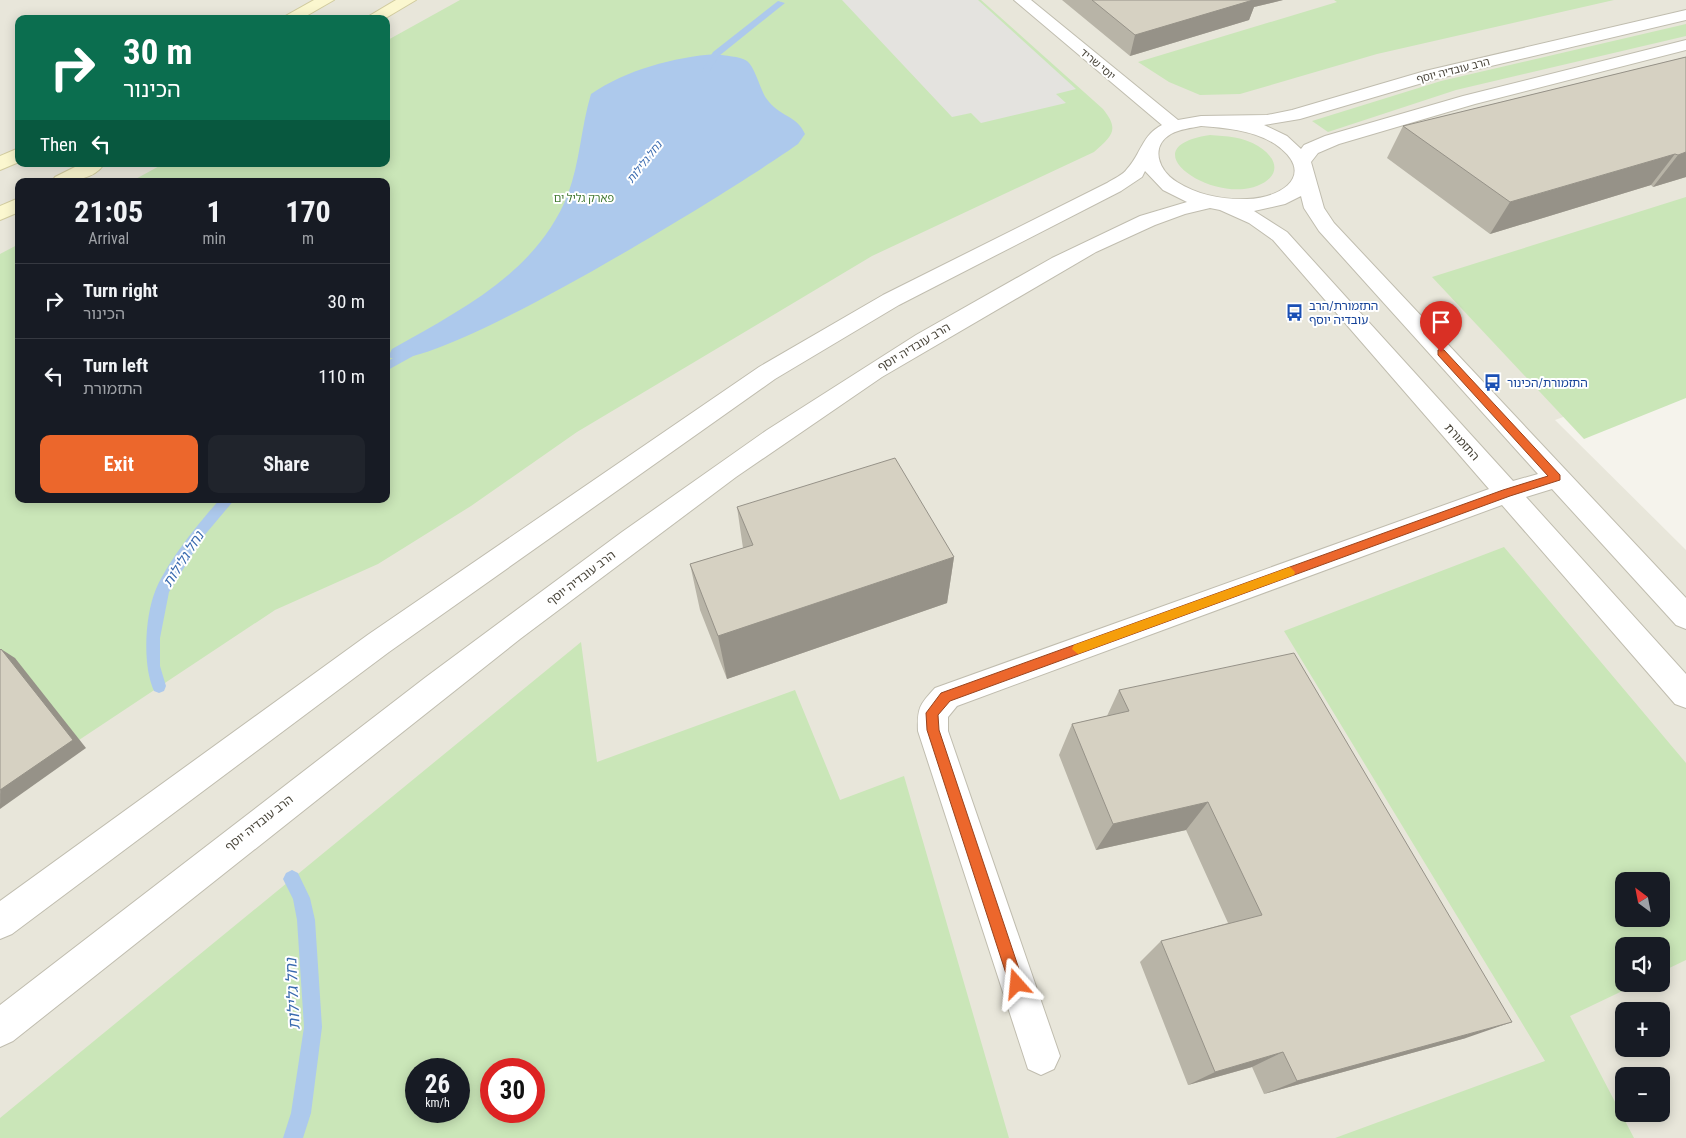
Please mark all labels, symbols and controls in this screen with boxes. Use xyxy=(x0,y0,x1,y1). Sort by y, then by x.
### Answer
text: 30 m xyxy=(123,32,192,73)
icon: right xyxy=(40,35,105,100)
street label: יוסי שריד xyxy=(1077,46,1118,83)
street label: הרב עובדיה יוסף xyxy=(1415,55,1491,86)
text: הכינור xyxy=(123,77,181,102)
icon: left xyxy=(87,130,115,158)
text: Then xyxy=(40,133,77,156)
water label: נחל גלילות xyxy=(624,138,665,186)
park label: פארק גליל ים xyxy=(554,192,615,205)
text: 21:05 xyxy=(74,194,143,229)
text: 1 xyxy=(207,194,222,229)
text: 170 xyxy=(285,194,331,229)
text: Arrival xyxy=(88,229,129,248)
text: min xyxy=(202,229,226,248)
text: m xyxy=(302,229,314,248)
text: Turn right xyxy=(83,279,158,302)
icon: right xyxy=(40,287,68,315)
text: 30 m xyxy=(328,290,365,313)
place label: התזמורת/הרב עובדיה יוסף xyxy=(1309,299,1378,327)
pin xyxy=(1420,301,1462,352)
bus stop icon: התזמורת/הרב עובדיה יוסף xyxy=(1285,303,1305,323)
text: הכינור xyxy=(83,304,125,323)
icon: arrive xyxy=(1427,308,1455,336)
street label: הרב עובדיה יוסף xyxy=(875,320,953,374)
text: Turn left xyxy=(83,354,148,377)
icon: left xyxy=(40,362,68,390)
text: 110 m xyxy=(318,365,365,388)
bus stop icon: התזמורת/הכינור xyxy=(1483,373,1503,393)
place label: התזמורת/הכינור xyxy=(1507,376,1588,390)
text: התזמורת xyxy=(83,379,143,398)
street label: התזמורת xyxy=(1442,421,1482,463)
button: Exit xyxy=(40,435,198,493)
button: Share xyxy=(208,435,365,493)
water label: נחל גלילות xyxy=(159,527,208,590)
street label: הרב עובדיה יוסף xyxy=(544,548,618,608)
street label: הרב עובדיה יוסף xyxy=(222,792,296,854)
north arrow xyxy=(1615,872,1670,928)
map controls xyxy=(1615,872,1670,1122)
button: sound xyxy=(1615,937,1670,992)
water label: נחל גלילות xyxy=(281,957,304,1030)
position arrow xyxy=(990,957,1042,1009)
button: + xyxy=(1615,1002,1670,1057)
speed limit sign: 30 xyxy=(480,1058,545,1123)
button: − xyxy=(1615,1067,1670,1122)
text: 26 xyxy=(425,1070,450,1099)
text: km/h xyxy=(425,1096,450,1110)

